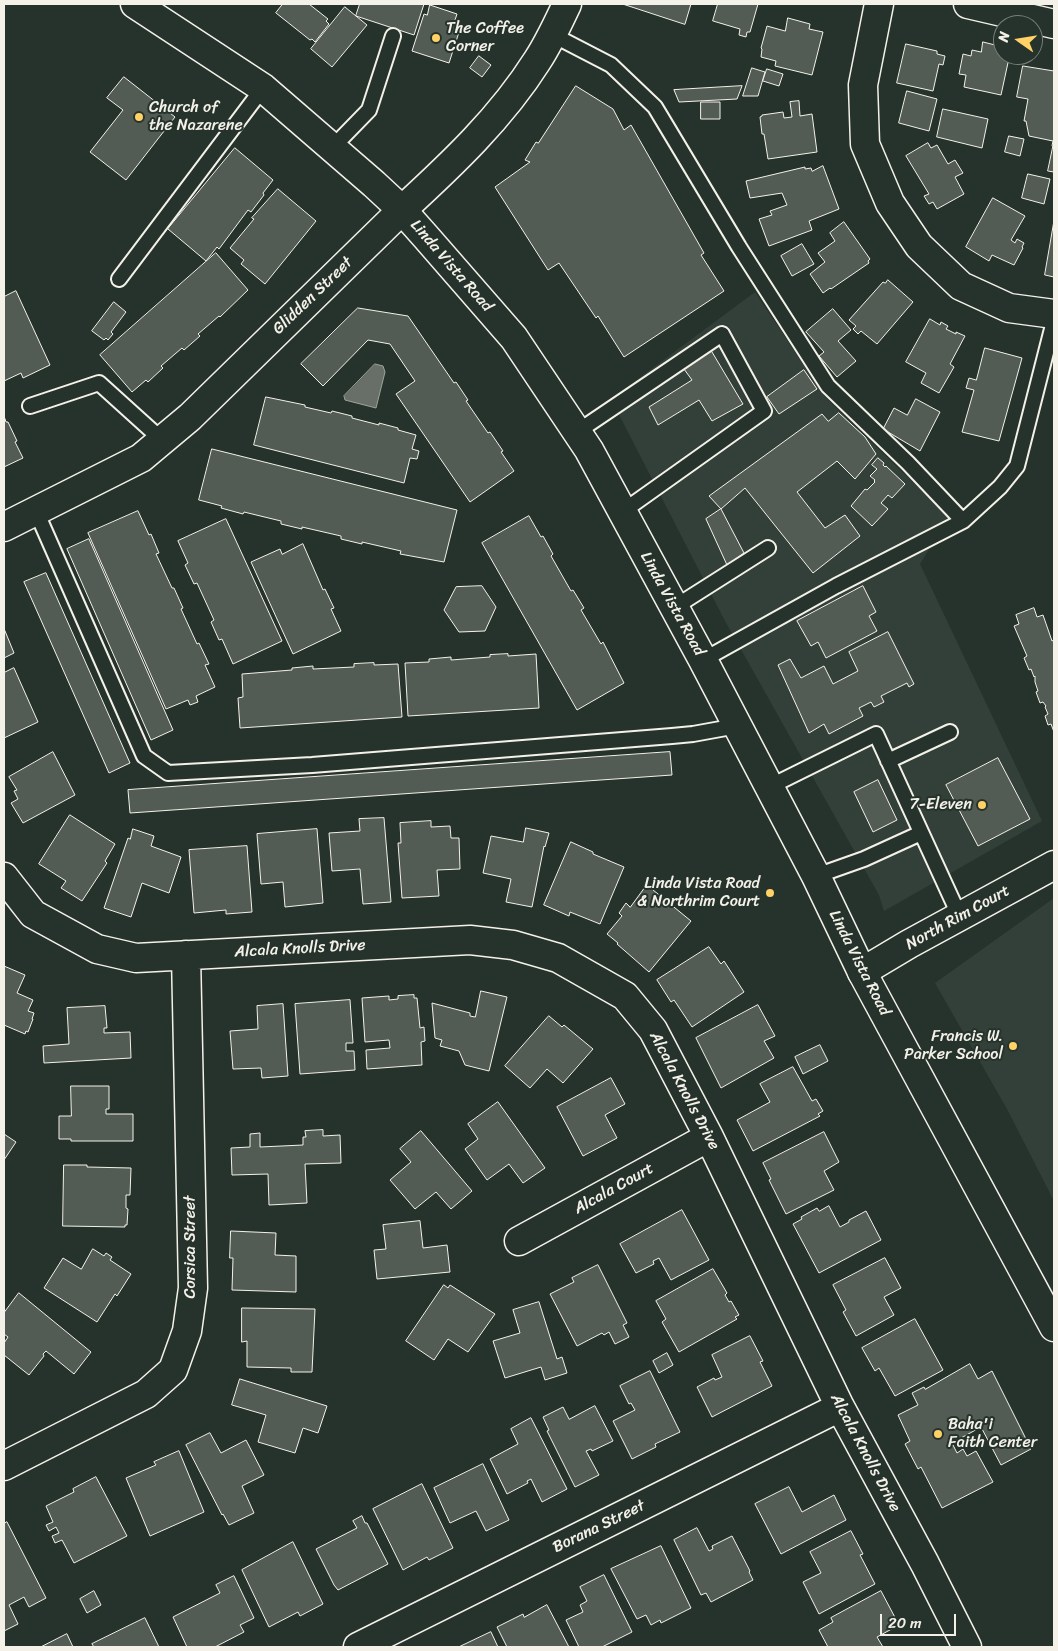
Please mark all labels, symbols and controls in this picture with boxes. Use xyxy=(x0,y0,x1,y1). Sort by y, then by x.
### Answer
north arrow xyxy=(993,15,1043,65)
place label: The Coffee Corner xyxy=(446,19,524,57)
text: N xyxy=(991,29,1017,44)
marker: The Coffee Corner xyxy=(430,32,442,44)
place label: Church of the Nazarene xyxy=(149,98,243,136)
marker: Church of the Nazarene xyxy=(133,111,145,123)
street label: Linda Vista Road xyxy=(406,216,496,316)
street label: Glidden Street xyxy=(269,253,357,339)
street label: Linda Vista Road xyxy=(636,549,708,659)
place label: 7-Eleven xyxy=(909,795,972,815)
marker: 7-Eleven xyxy=(976,799,988,811)
place label: Linda Vista Road & Northrim Court xyxy=(637,874,760,912)
street label: North Rim Court xyxy=(903,881,1013,955)
marker: Linda Vista Road & Northrim Court xyxy=(764,887,776,899)
street label: Linda Vista Road xyxy=(824,907,894,1019)
street label: Alcala Knolls Drive xyxy=(234,936,366,962)
place label: Francis W. Parker School xyxy=(904,1027,1003,1065)
street label: Alcala Knolls Drive xyxy=(645,1029,723,1153)
marker: Francis W. Parker School xyxy=(1007,1040,1019,1052)
street label: Alcala Court xyxy=(571,1159,657,1219)
street label: Corsica Street xyxy=(181,1195,201,1299)
street label: Alcala Knolls Drive xyxy=(826,1391,904,1515)
place label: Baha'i Faith Center xyxy=(948,1415,1037,1453)
marker: Baha'i Faith Center xyxy=(932,1428,944,1440)
street label: Borana Street xyxy=(550,1496,648,1558)
scale bar xyxy=(883,1604,959,1636)
text: 20 m xyxy=(888,1610,922,1636)

